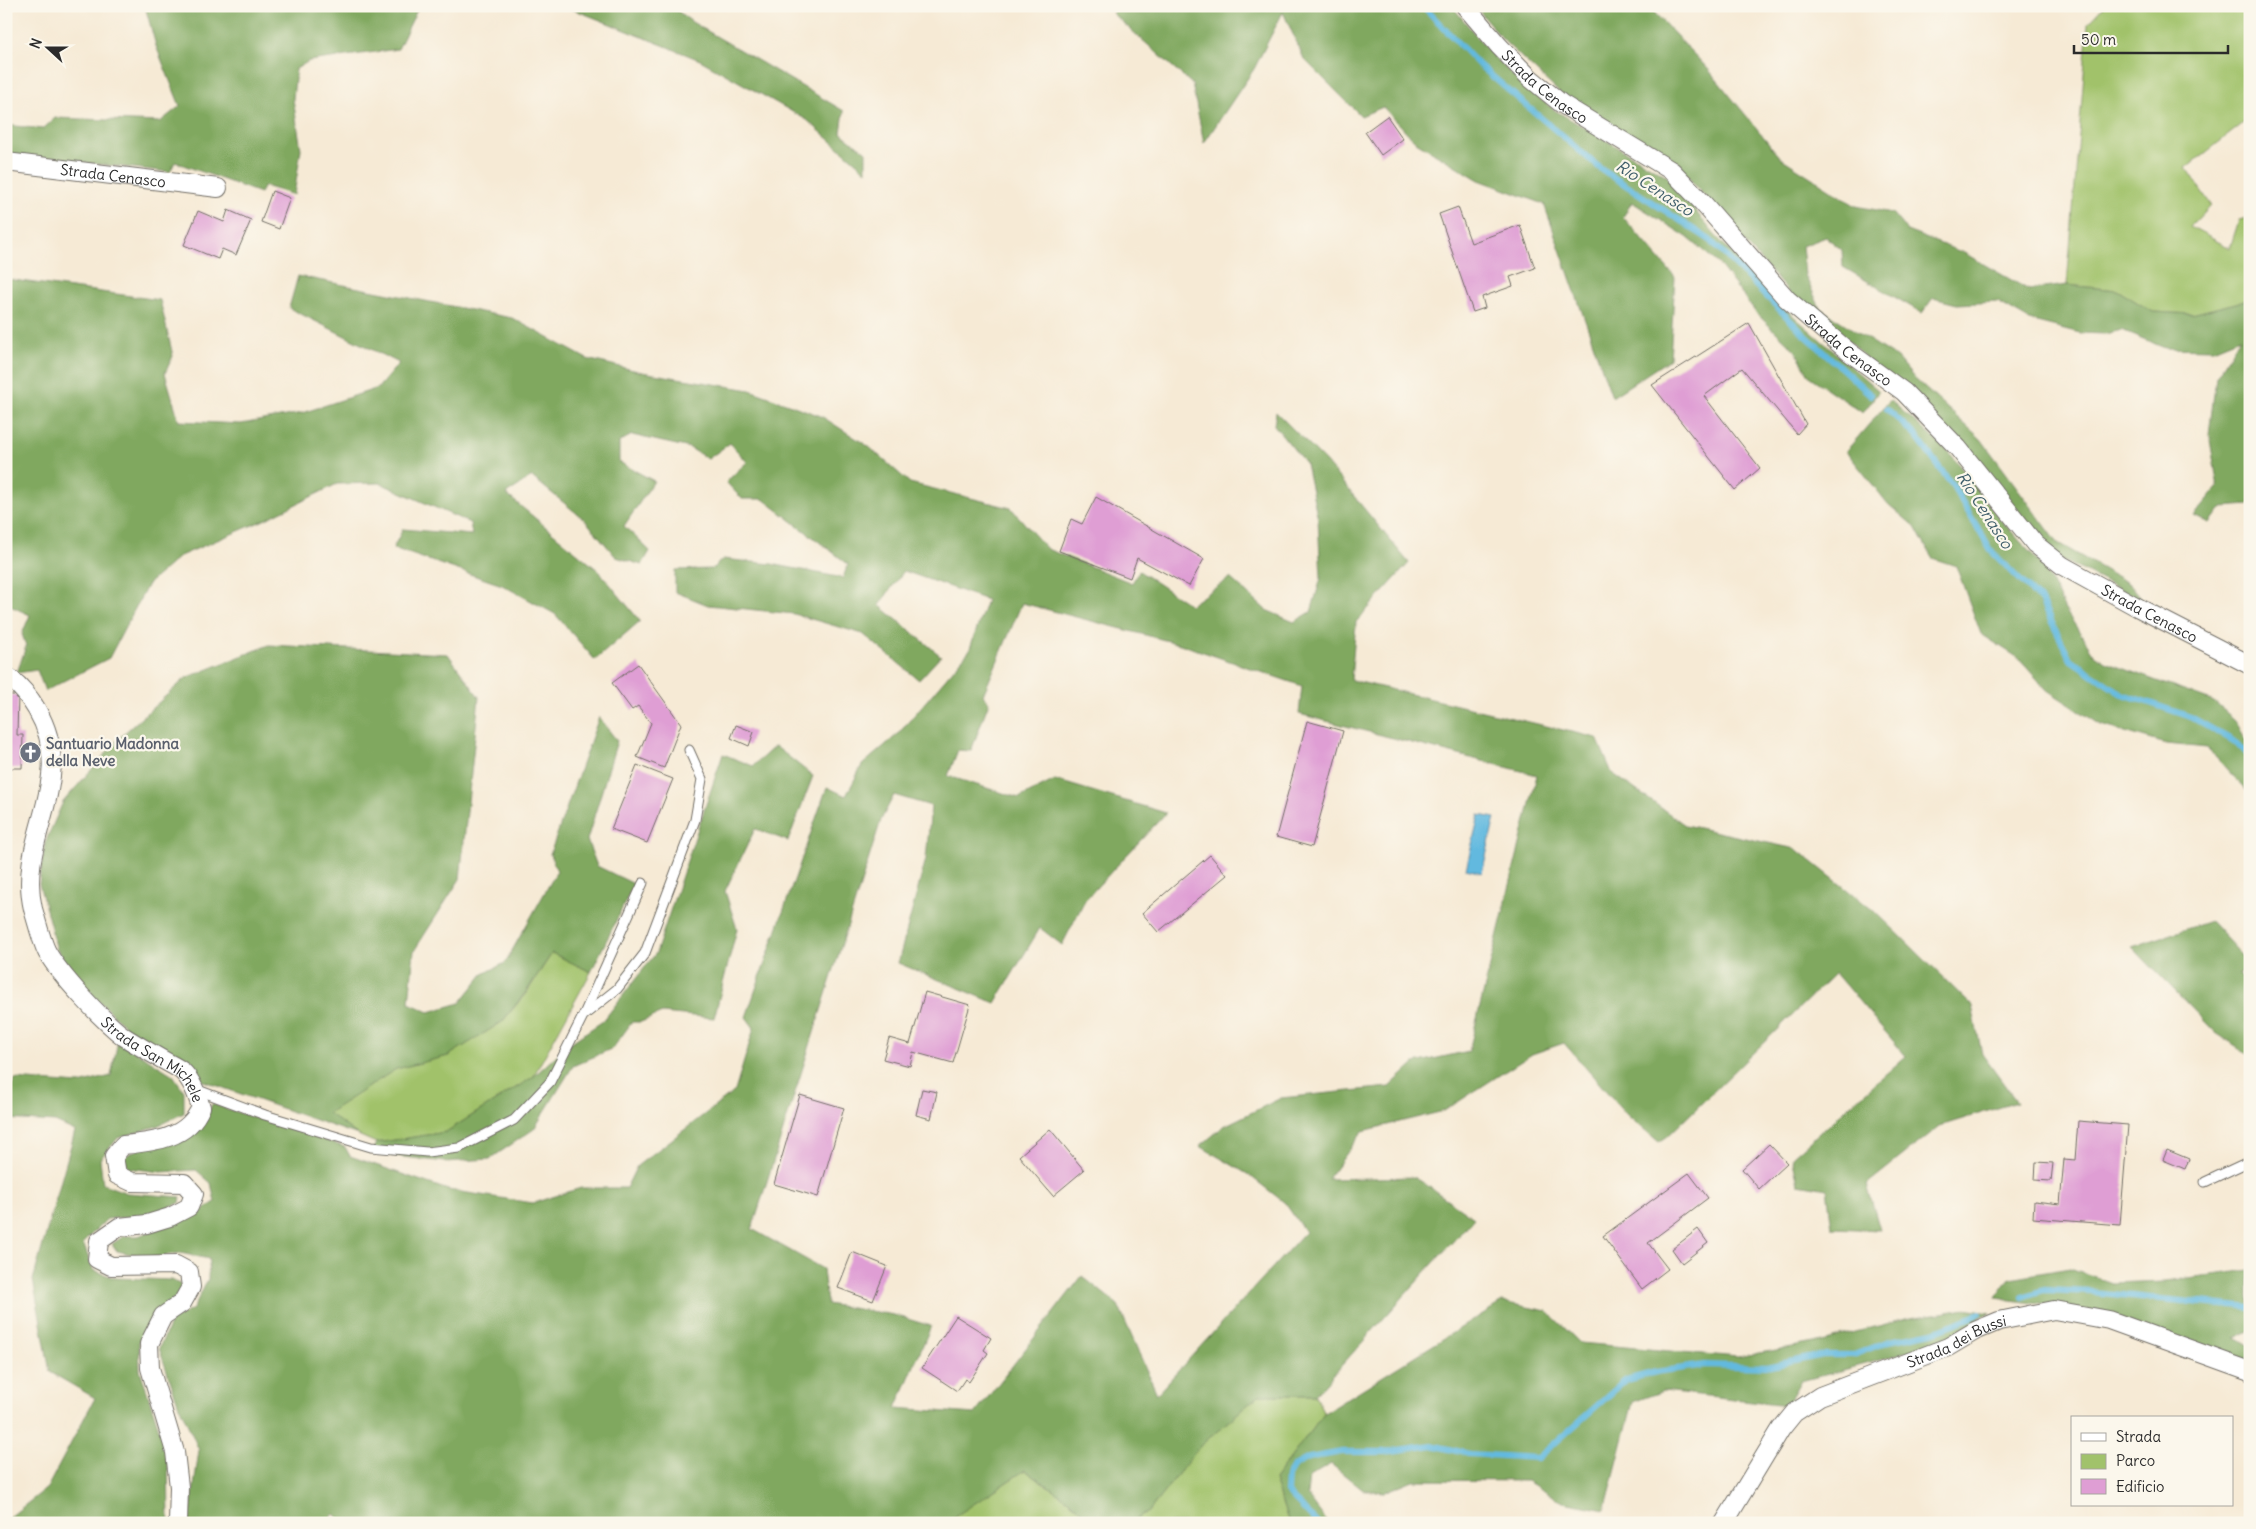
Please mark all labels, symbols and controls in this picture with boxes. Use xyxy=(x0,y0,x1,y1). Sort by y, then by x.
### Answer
north arrow xyxy=(22,22,72,72)
scale bar xyxy=(2074,22,2227,54)
text: 50 m xyxy=(2081,30,2116,49)
text: N xyxy=(26,36,46,51)
street label: Strada Cenasco xyxy=(1498,45,1592,127)
water label: Rio Cenasco xyxy=(1613,156,1698,221)
street label: Strada Cenasco xyxy=(59,159,167,191)
street label: Strada Cenasco xyxy=(1801,309,1896,390)
water label: Rio Cenasco xyxy=(1953,468,2018,553)
street label: Strada Cenasco xyxy=(2098,580,2201,646)
place label: Santuario Madonna della Neve xyxy=(46,734,179,770)
church icon: Santuario Madonna della Neve xyxy=(18,740,42,764)
street label: Strada San Michele xyxy=(97,1012,208,1104)
street label: Strada dei Bussi xyxy=(1904,1310,2008,1371)
legend xyxy=(2071,1416,2234,1506)
text: Strada xyxy=(2116,1427,2161,1446)
text: Parco xyxy=(2116,1451,2155,1470)
text: Edificio xyxy=(2116,1477,2164,1496)

